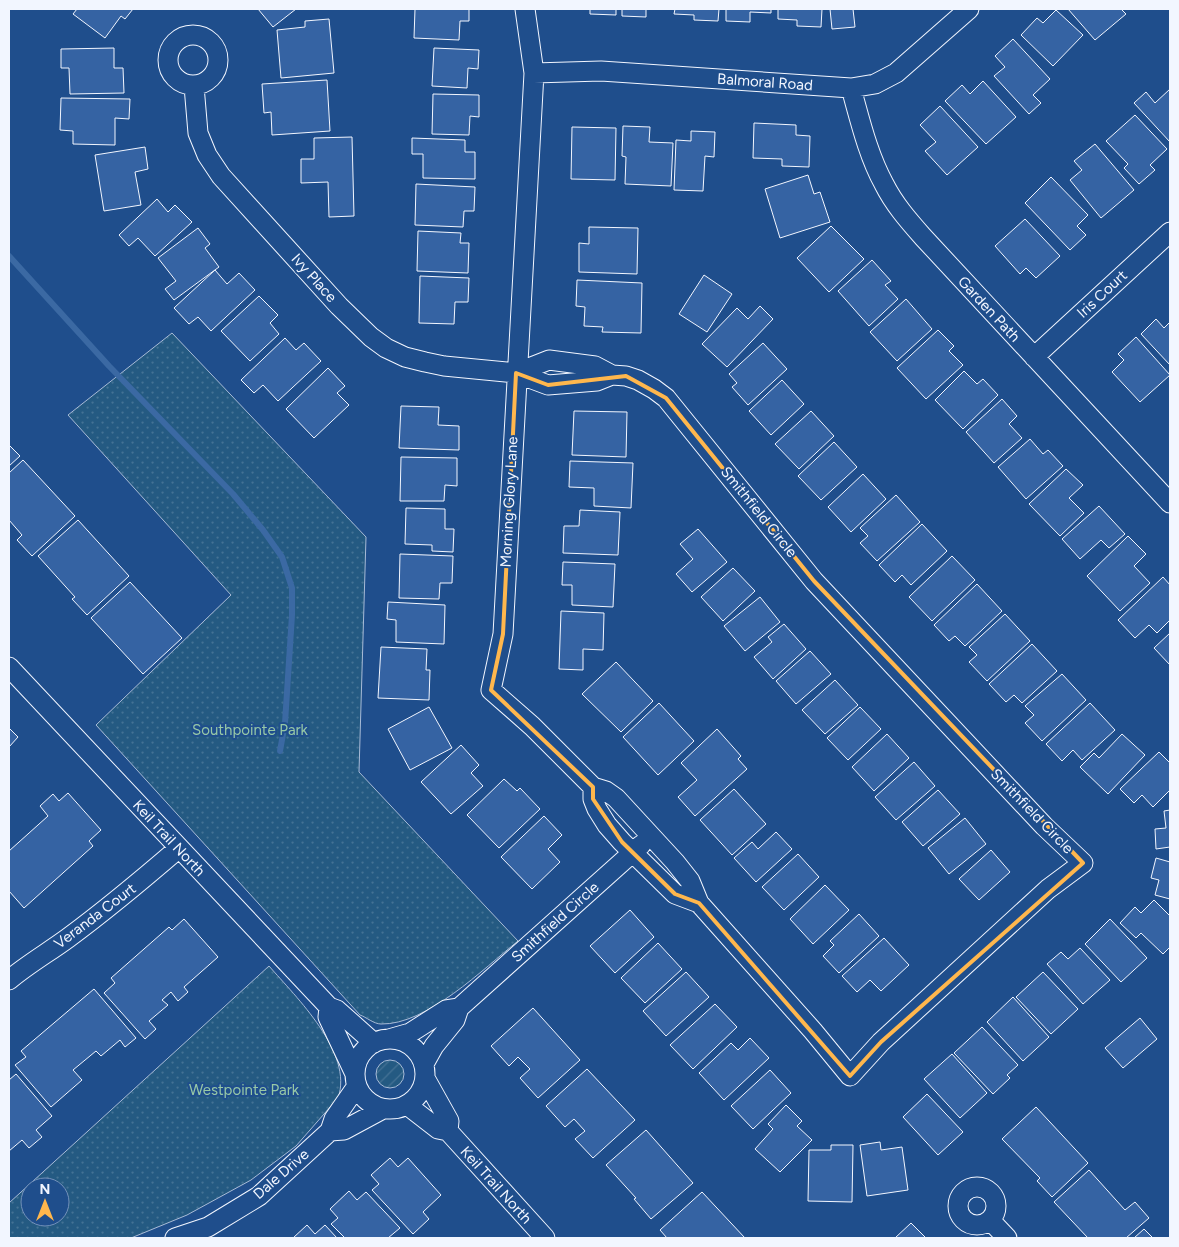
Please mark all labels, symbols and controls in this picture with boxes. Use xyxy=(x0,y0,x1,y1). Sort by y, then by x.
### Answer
street label: Balmoral Road xyxy=(717,70,813,94)
street label: Ivy Place xyxy=(287,250,341,306)
street label: Iris Court xyxy=(1073,266,1131,322)
street label: Garden Path xyxy=(954,272,1024,346)
street label: Morning Glory Lane xyxy=(497,436,521,568)
street label: Smithfield Circle xyxy=(717,463,801,561)
park label: Southpointe Park xyxy=(192,721,309,739)
street label: Smithfield Circle xyxy=(987,765,1077,857)
street label: Keil Trail North xyxy=(129,796,209,880)
street label: Smithfield Circle xyxy=(508,878,602,966)
street label: Veranda Court xyxy=(51,879,140,953)
park label: Westpointe Park xyxy=(189,1081,300,1099)
street label: Keil Trail North xyxy=(457,1143,535,1227)
street label: Dale Drive xyxy=(249,1145,313,1203)
north arrow xyxy=(20,1177,70,1227)
text: N xyxy=(40,1181,50,1198)

